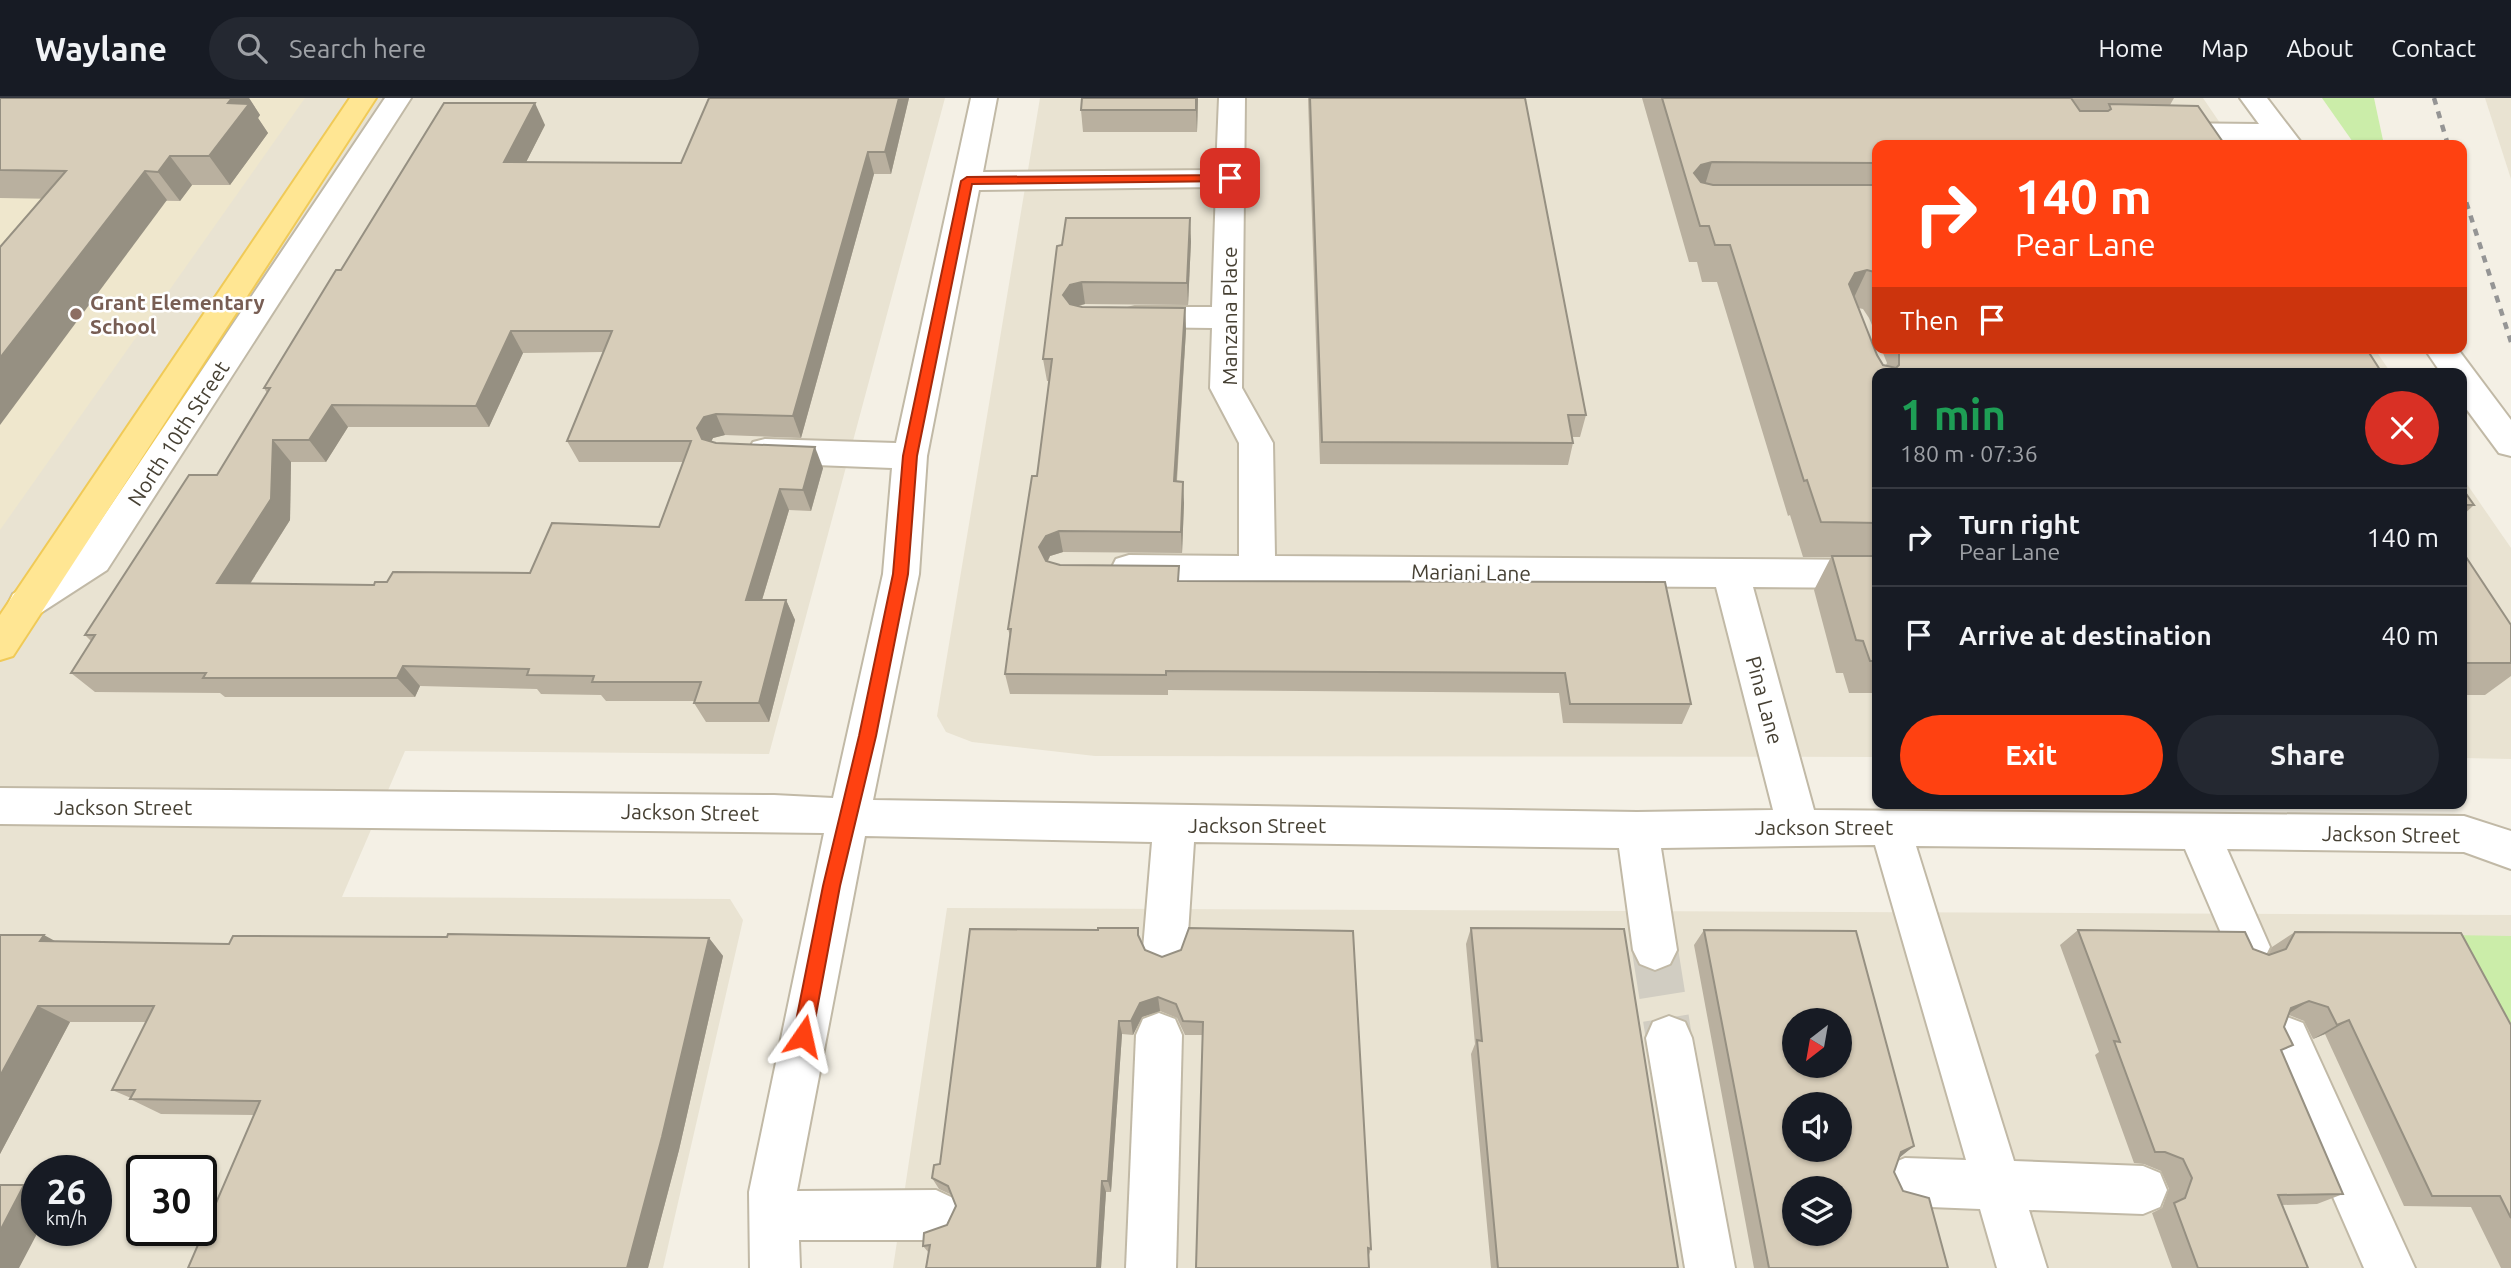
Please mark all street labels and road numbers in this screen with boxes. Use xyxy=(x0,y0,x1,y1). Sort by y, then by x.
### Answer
street label: Manzana Place xyxy=(1217,246,1241,386)
street label: North 10th Street xyxy=(122,356,234,510)
street label: Mariani Lane xyxy=(1411,559,1531,585)
street label: Pina Lane xyxy=(1742,653,1788,747)
street label: Jackson Street xyxy=(54,795,192,819)
street label: Jackson Street xyxy=(621,799,759,825)
street label: Jackson Street xyxy=(1188,813,1326,837)
street label: Jackson Street xyxy=(1755,815,1893,839)
street label: Jackson Street xyxy=(2322,821,2460,847)

